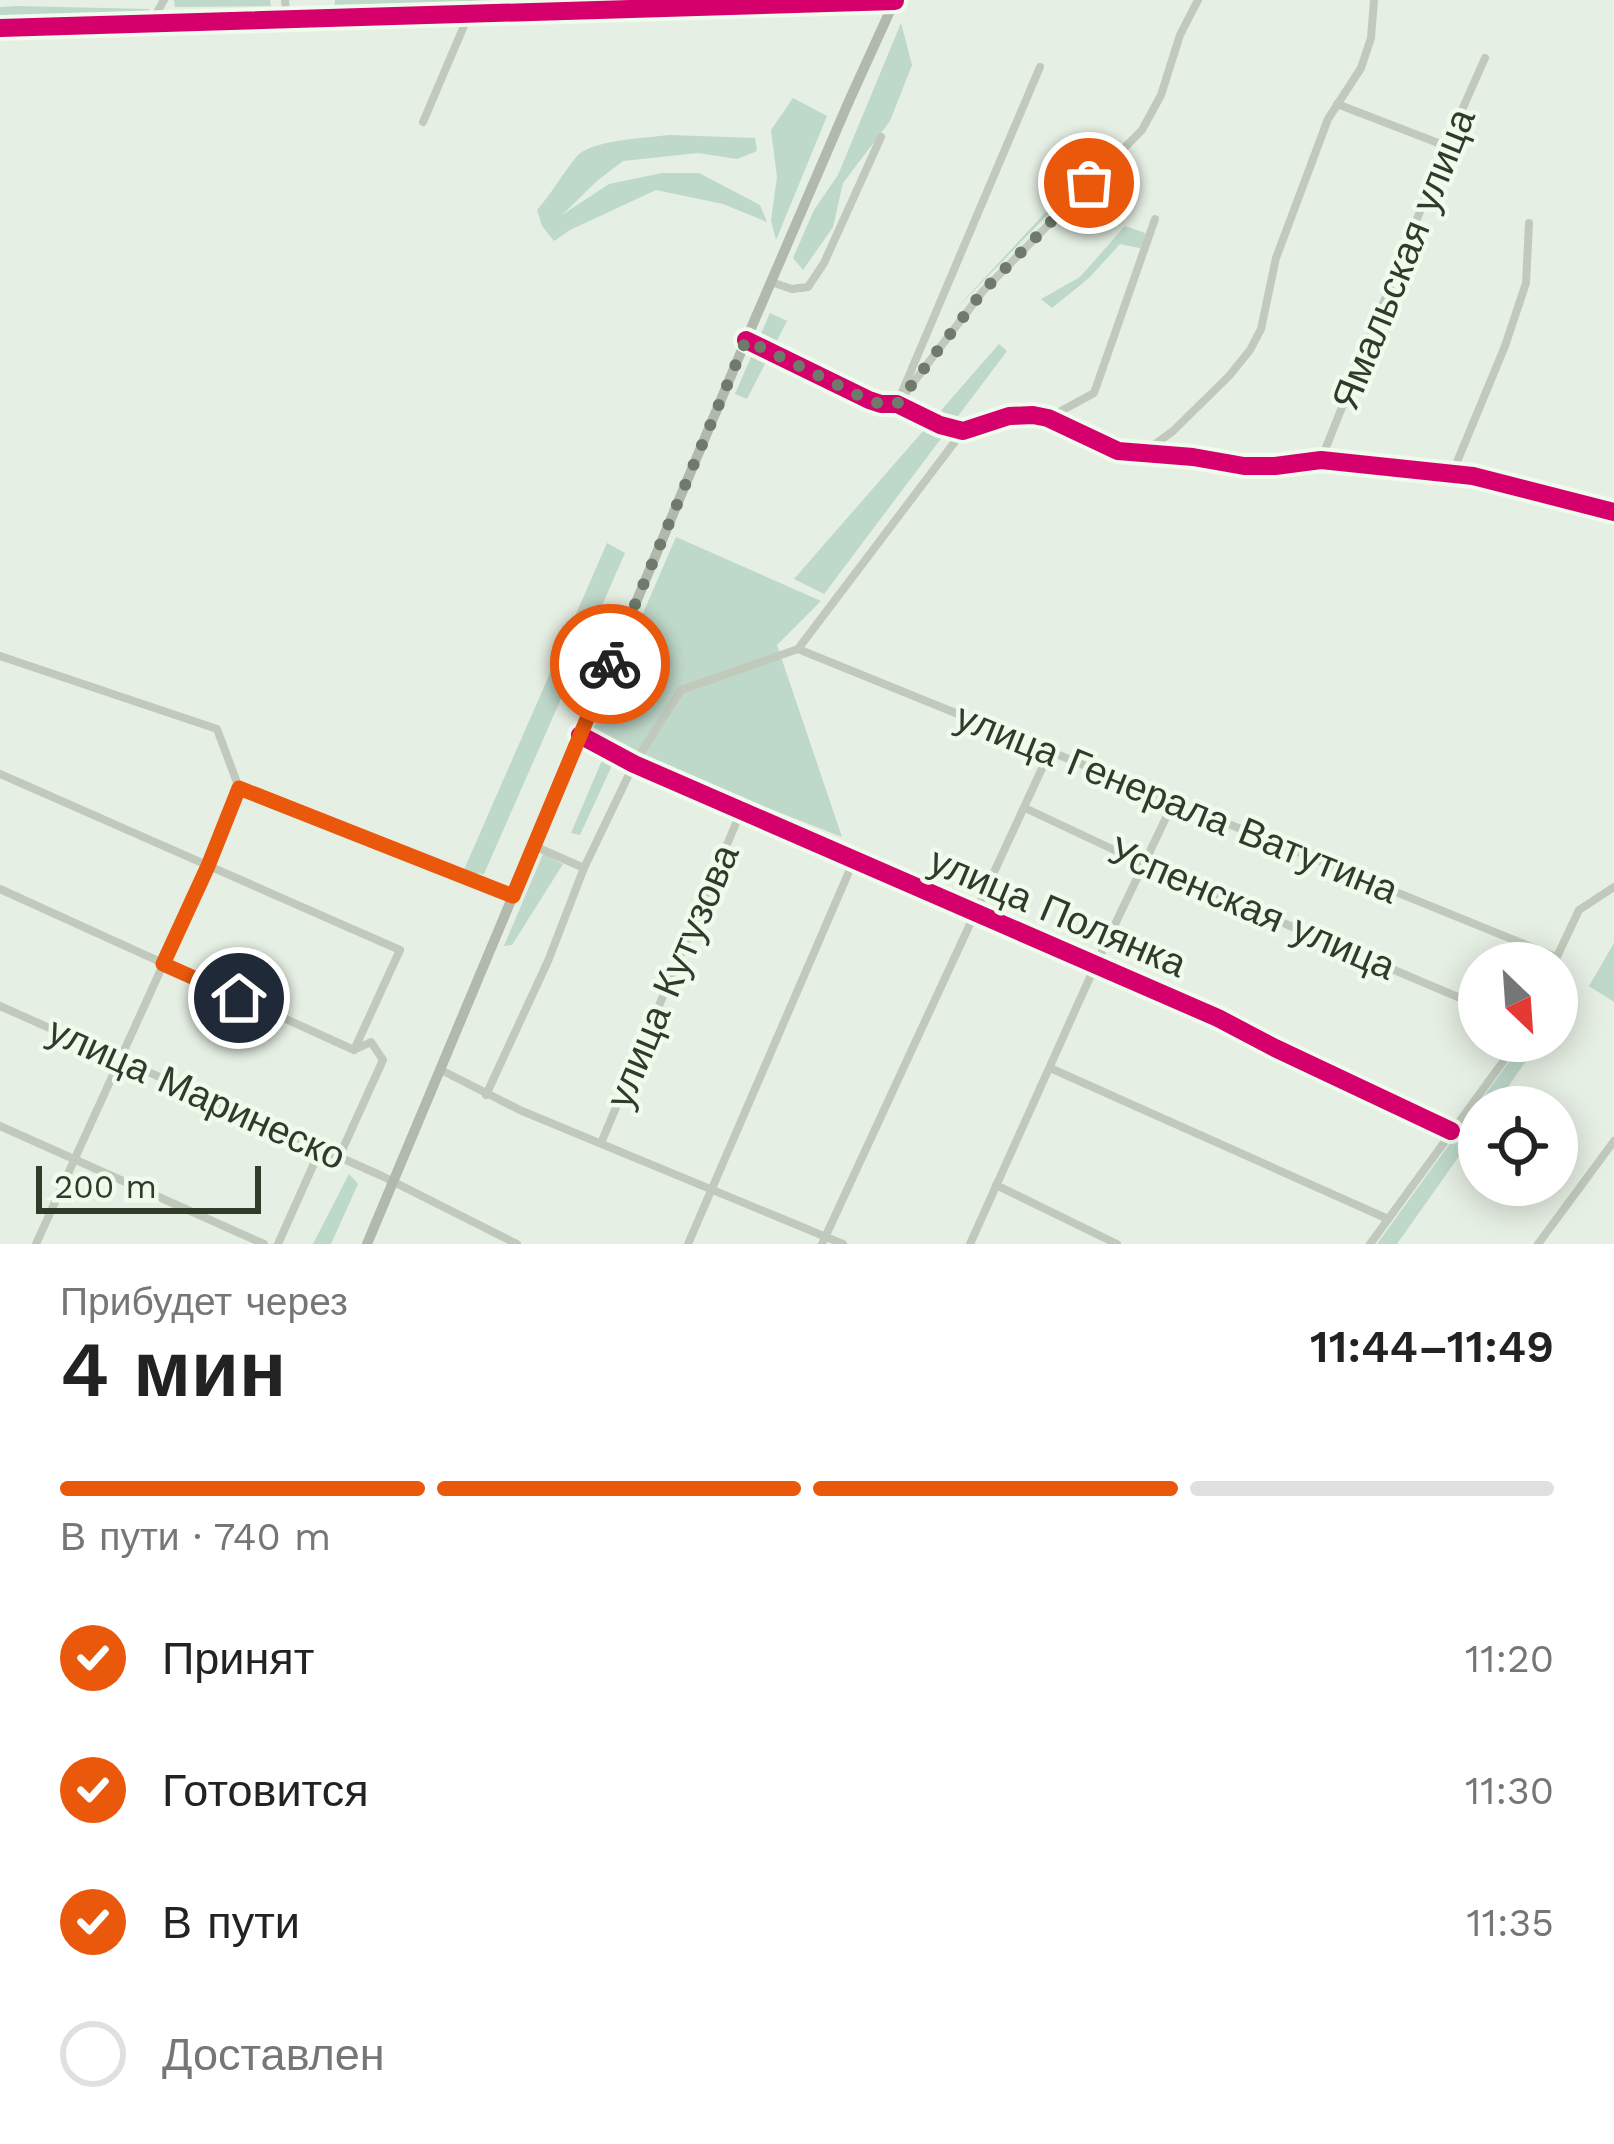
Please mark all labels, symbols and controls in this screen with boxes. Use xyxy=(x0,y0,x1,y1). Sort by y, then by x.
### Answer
street label: Ямальская улица xyxy=(1322,102,1484,416)
pin xyxy=(1038,132,1140,234)
icon: bag xyxy=(1056,150,1122,216)
courier xyxy=(550,604,670,724)
icon: bike xyxy=(577,631,643,697)
street label: улица Генерала Ватутина xyxy=(949,694,1405,912)
street label: Успенская улица xyxy=(1102,827,1402,989)
street label: улица Кутузова xyxy=(596,837,748,1114)
street label: улица Полянка xyxy=(923,838,1193,986)
north arrow xyxy=(1458,942,1578,1062)
map controls xyxy=(1458,942,1578,1206)
pin xyxy=(188,947,290,1049)
icon: home xyxy=(206,965,272,1031)
street label: улица Маринеско xyxy=(41,1007,353,1179)
button: locate xyxy=(1458,1086,1578,1206)
scale bar xyxy=(36,1160,261,1213)
text: 200 m xyxy=(54,1167,157,1206)
text: Прибудет через xyxy=(60,1279,348,1324)
text: 11:44–11:49 xyxy=(1310,1320,1554,1373)
text: 4 мин xyxy=(60,1323,286,1415)
text: В пути · 740 m xyxy=(60,1514,331,1559)
icon: check xyxy=(60,1625,126,1691)
text: Принят xyxy=(162,1632,314,1685)
text: 11:20 xyxy=(1465,1636,1554,1681)
icon: check xyxy=(60,1757,126,1823)
text: Готовится xyxy=(162,1764,369,1817)
text: 11:30 xyxy=(1465,1768,1554,1813)
icon: check xyxy=(60,1889,126,1955)
text: В пути xyxy=(162,1896,300,1949)
text: 11:35 xyxy=(1467,1900,1554,1945)
text: Доставлен xyxy=(162,2028,385,2081)

